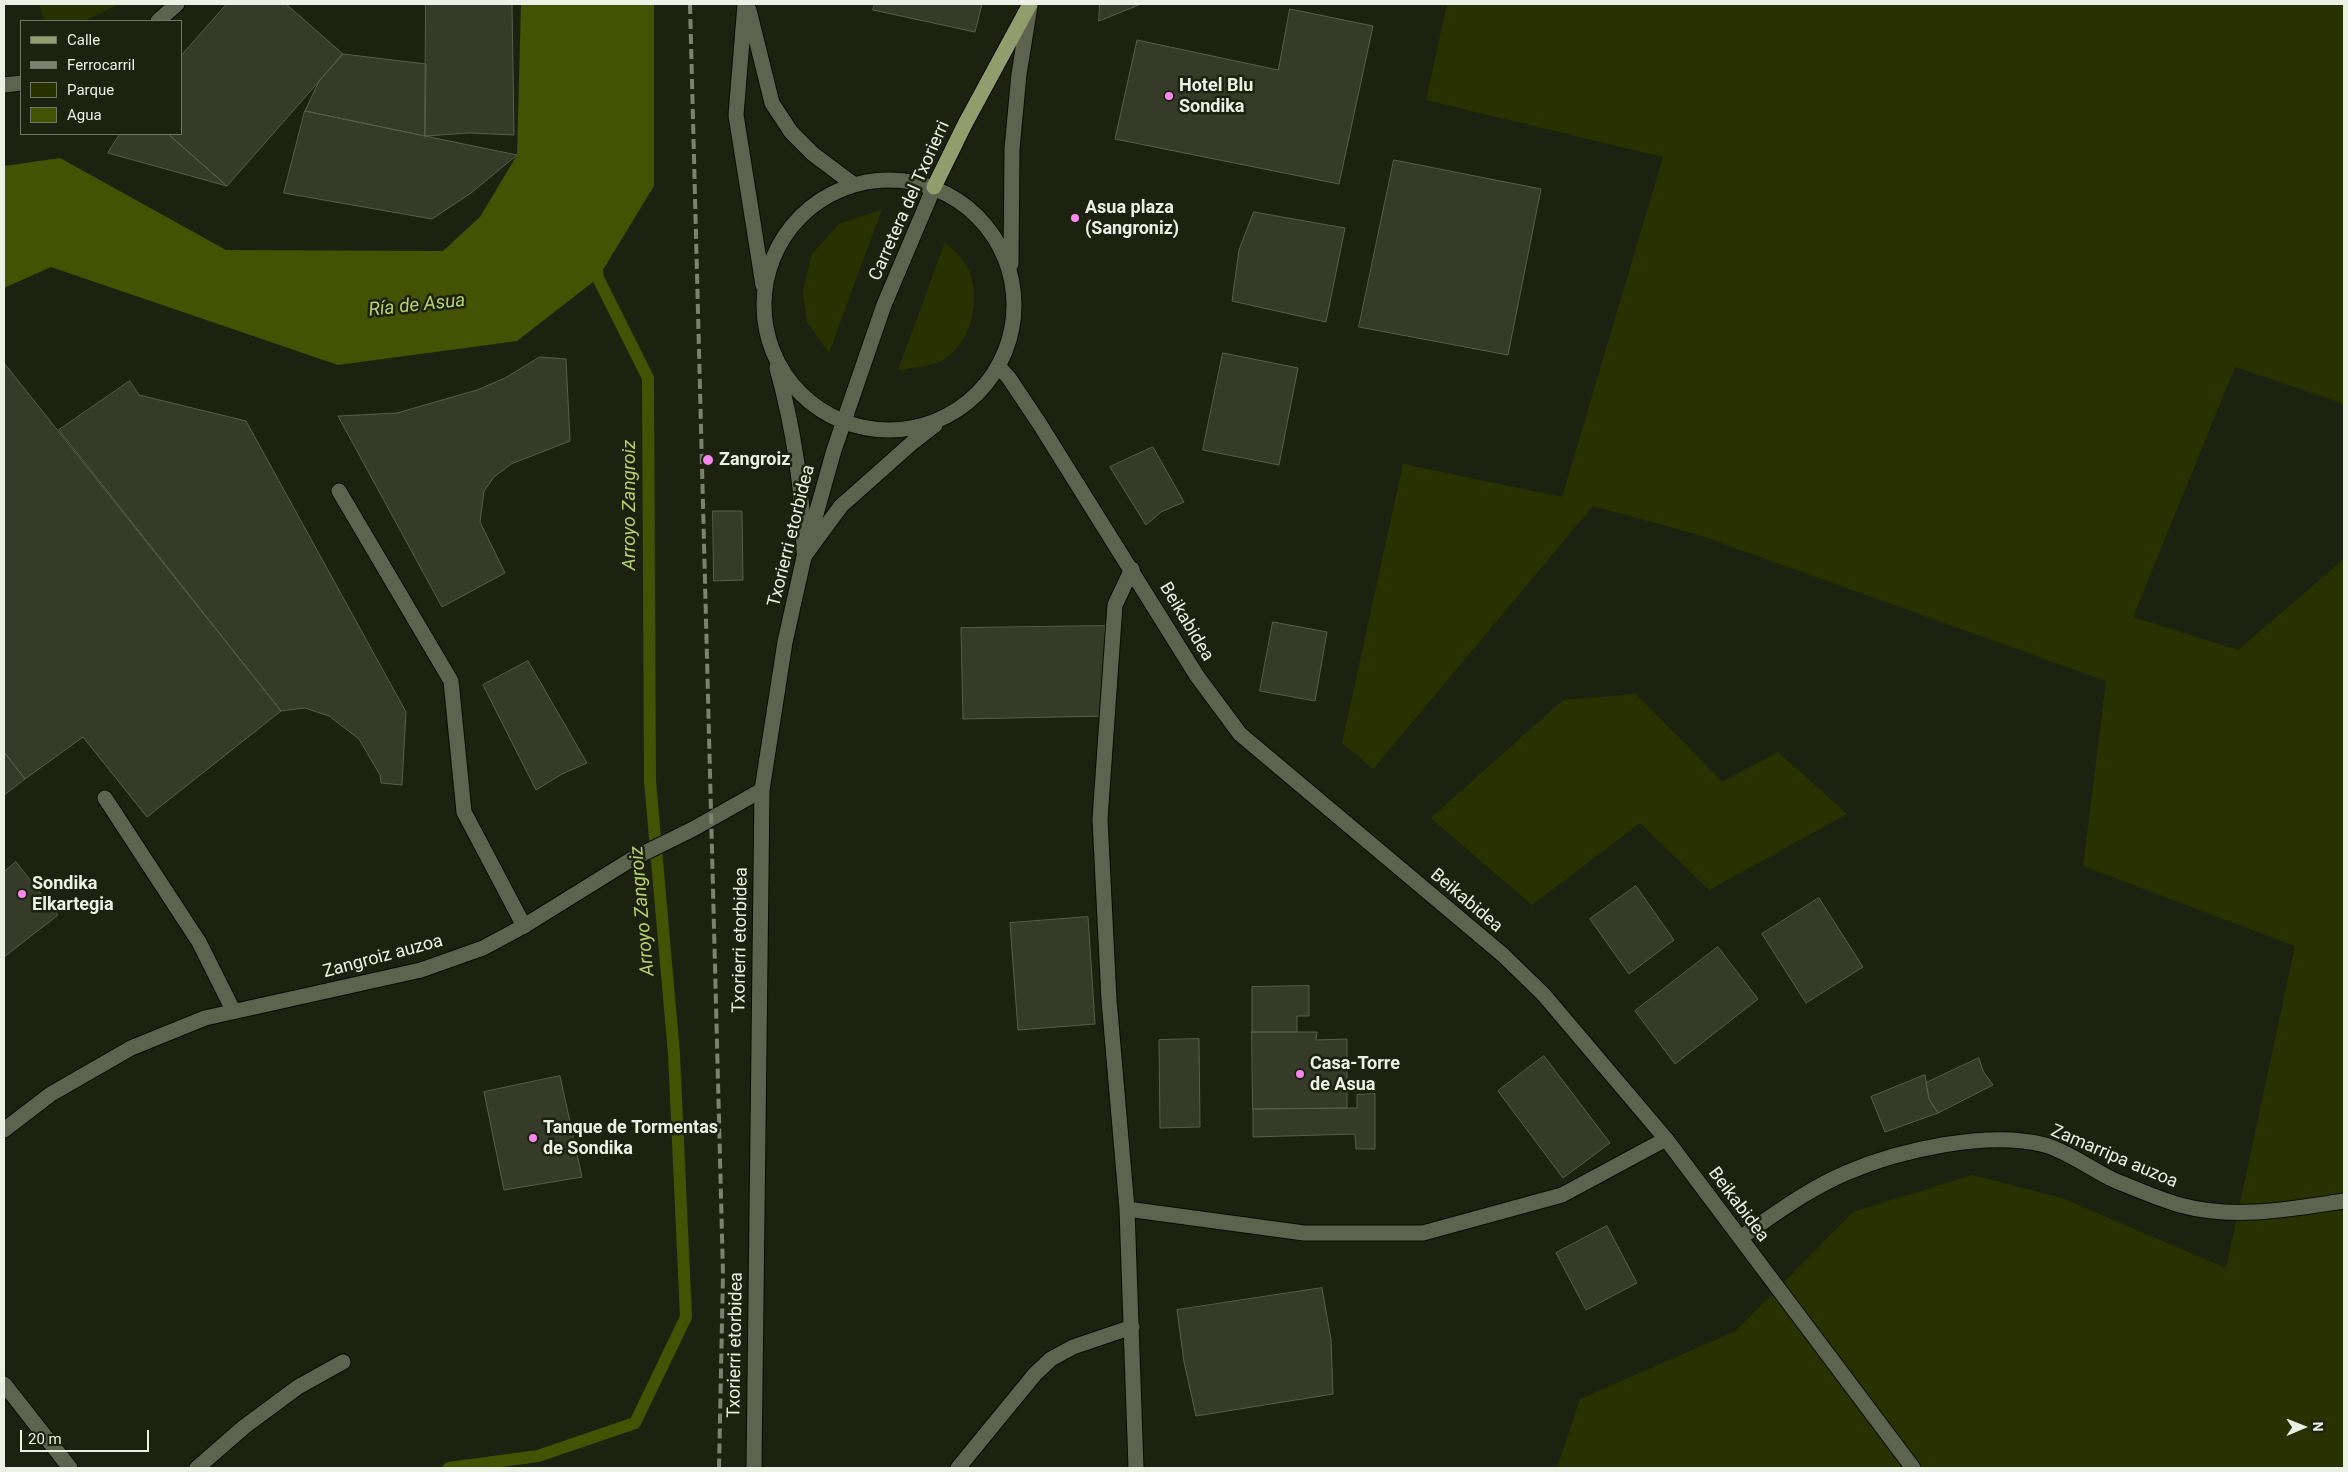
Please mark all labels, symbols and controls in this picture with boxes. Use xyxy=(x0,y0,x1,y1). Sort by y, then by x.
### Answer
legend xyxy=(20,20,182,135)
text: Calle xyxy=(67,31,100,49)
text: Ferrocarril xyxy=(67,56,135,74)
place label: Hotel Blu Sondika xyxy=(1179,75,1253,118)
text: Parque xyxy=(67,81,114,99)
marker: Hotel Blu Sondika xyxy=(1163,90,1175,102)
text: Agua xyxy=(67,106,102,124)
street label: Carretera del Txorierri xyxy=(865,118,955,284)
place label: Asua plaza (Sangroniz) xyxy=(1085,197,1179,240)
marker: Asua plaza (Sangroniz) xyxy=(1069,212,1081,224)
water label: Ría de Asua xyxy=(367,290,467,322)
water label: Arroyo Zangroiz xyxy=(619,440,641,570)
place label: Zangroiz xyxy=(719,449,790,471)
marker: Zangroiz xyxy=(701,453,715,467)
street label: Txorierri etorbidea xyxy=(764,463,820,609)
street label: Beikabidea xyxy=(1154,579,1218,665)
water label: Arroyo Zangroiz xyxy=(626,845,660,977)
street label: Beikabidea xyxy=(1425,864,1507,938)
street label: Txorierri etorbidea xyxy=(729,867,753,1013)
place label: Sondika Elkartegia xyxy=(32,873,114,916)
marker: Sondika Elkartegia xyxy=(16,888,28,900)
street label: Zangroiz auzoa xyxy=(321,931,445,983)
place label: Casa-Torre de Asua xyxy=(1310,1053,1400,1096)
marker: Casa-Torre de Asua xyxy=(1294,1068,1306,1080)
place label: Tanque de Tormentas de Sondika xyxy=(543,1117,718,1160)
street label: Zamarripa auzoa xyxy=(2047,1121,2181,1193)
marker: Tanque de Tormentas de Sondika xyxy=(527,1132,539,1144)
street label: Beikabidea xyxy=(1703,1163,1773,1247)
street label: Txorierri etorbidea xyxy=(724,1272,748,1418)
north arrow xyxy=(2278,1402,2328,1452)
scale bar xyxy=(22,1420,151,1452)
text: N xyxy=(2310,1422,2326,1432)
text: 20 m xyxy=(28,1430,62,1448)

